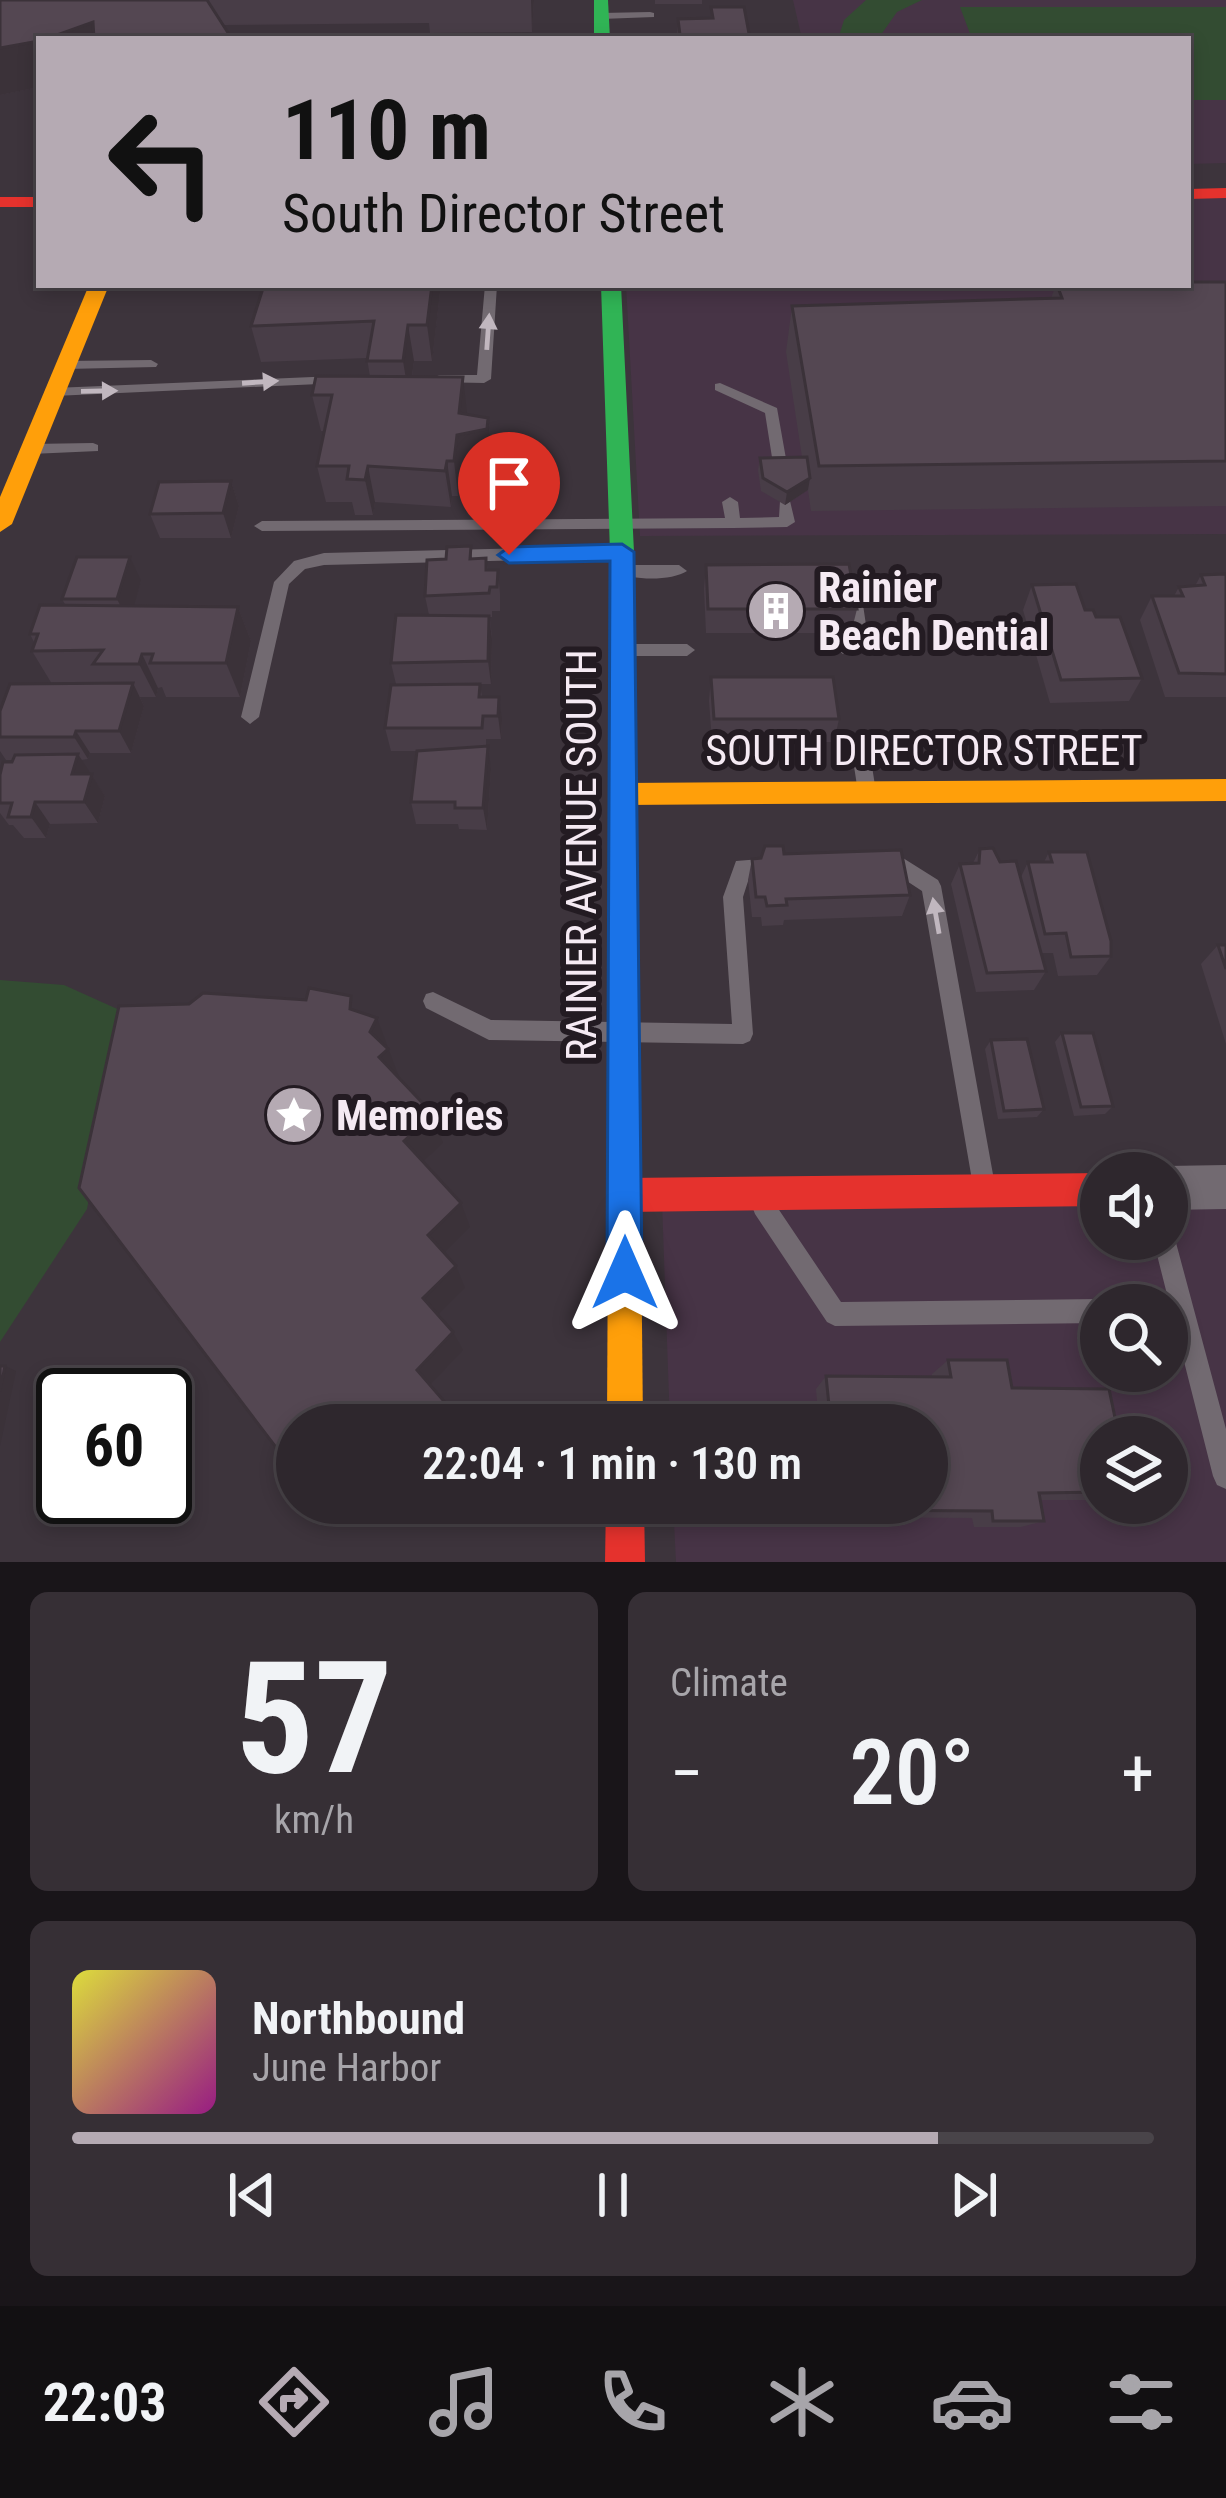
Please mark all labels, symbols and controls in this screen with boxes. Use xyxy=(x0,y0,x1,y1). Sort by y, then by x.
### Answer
text: 110 m xyxy=(282,81,491,180)
icon: left xyxy=(84,84,240,240)
text: South Director Street xyxy=(282,182,725,245)
one-way arrow xyxy=(478,313,497,350)
one-way arrow xyxy=(242,373,279,392)
one-way arrow xyxy=(81,381,119,401)
pin xyxy=(458,432,560,555)
icon: arrive xyxy=(476,450,542,516)
place label: Rainier Beach Dential xyxy=(818,563,1049,660)
building icon: Rainier Beach Dential xyxy=(745,580,807,642)
street label: RAINIER AVENUE SOUTH xyxy=(557,649,606,1061)
street label: SOUTH DIRECTOR STREET xyxy=(705,726,1143,775)
one-way arrow xyxy=(926,897,945,934)
place icon: Memories xyxy=(263,1084,325,1146)
place label: Memories xyxy=(336,1091,504,1140)
map controls xyxy=(1080,1152,1188,1524)
button: sound xyxy=(1080,1152,1188,1260)
position arrow xyxy=(562,1210,688,1336)
button: search xyxy=(1080,1284,1188,1392)
speed limit sign: 60 xyxy=(36,1368,192,1524)
button: layers xyxy=(1080,1416,1188,1524)
text: 22:04 · 1 min · 130 m xyxy=(422,1437,802,1490)
text: 57 xyxy=(235,1627,393,1810)
text: Climate xyxy=(670,1660,788,1706)
text: 20° xyxy=(849,1721,975,1826)
text: − xyxy=(670,1735,703,1812)
text: + xyxy=(1121,1735,1154,1812)
text: km/h xyxy=(274,1797,354,1843)
text: Northbound xyxy=(252,1992,465,2045)
text: June Harbor xyxy=(252,2045,441,2091)
icon: previous xyxy=(219,2162,285,2228)
icon: pause xyxy=(580,2162,646,2228)
icon: next xyxy=(941,2162,1007,2228)
icon: directions xyxy=(252,2360,336,2444)
icon: music xyxy=(422,2360,506,2444)
icon: phone xyxy=(591,2360,675,2444)
icon: climate xyxy=(760,2360,844,2444)
icon: car xyxy=(930,2360,1014,2444)
icon: filters xyxy=(1099,2360,1183,2444)
text: 22:03 xyxy=(43,2371,167,2434)

